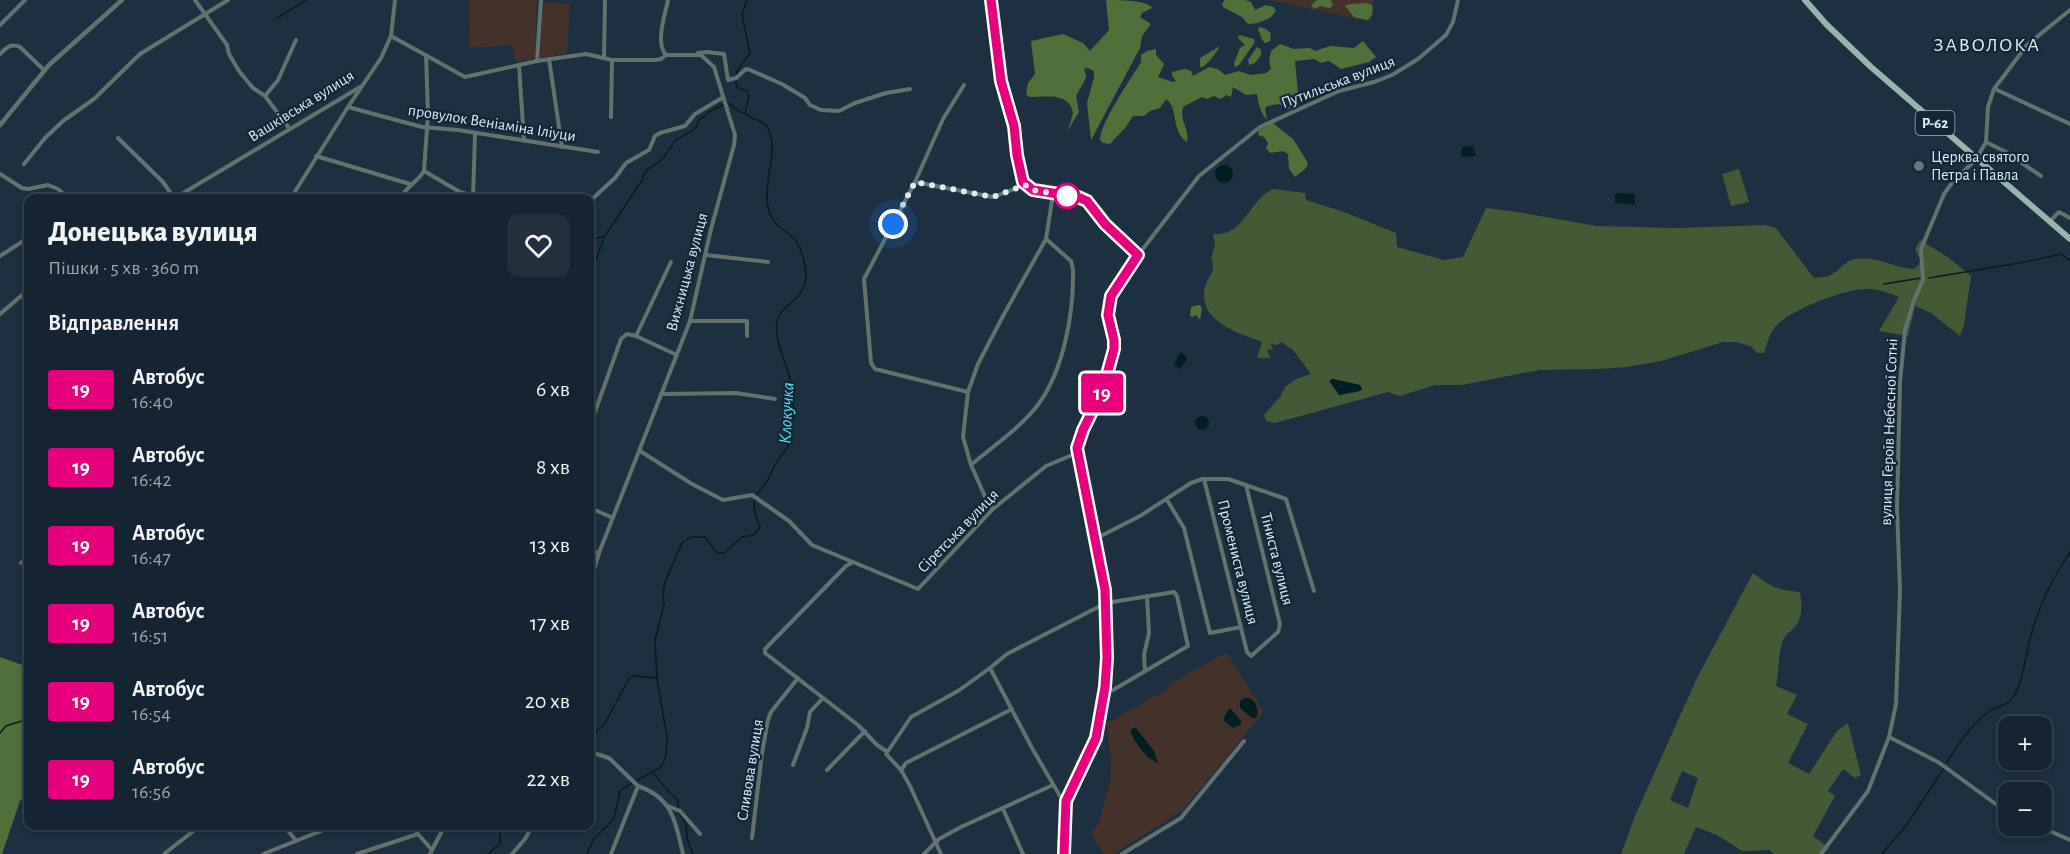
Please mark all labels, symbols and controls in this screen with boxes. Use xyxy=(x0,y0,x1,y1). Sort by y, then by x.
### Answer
district label: ЗАВОЛОКА xyxy=(1934,35,2040,55)
street label: Путильська вулиця xyxy=(1279,53,1398,112)
street label: Вашківська вулиця xyxy=(245,67,357,146)
street label: провулок Веніаміна Іліуци xyxy=(407,102,577,145)
road number: Р-62 xyxy=(1916,111,1954,135)
place label: Церква святого Петра і Павла xyxy=(1931,149,2029,183)
marker: Церква святого Петра і Павла xyxy=(1912,159,1926,173)
unlabelled marker xyxy=(1054,183,1080,209)
your location xyxy=(878,209,908,239)
street label: Вижницька вулиця xyxy=(663,211,711,333)
button: heart xyxy=(507,214,570,277)
text: Донецька вулиця xyxy=(48,219,258,247)
text: Пішки · 5 хв · 360 m xyxy=(48,258,199,278)
text: Відправлення xyxy=(48,312,179,334)
street label: вулиця Героїв Небесної Сотні xyxy=(1878,338,1901,526)
text: Автобус xyxy=(132,366,205,388)
line badge: 19 xyxy=(1075,374,1129,412)
text: 6 хв xyxy=(536,378,570,400)
text: 19 xyxy=(72,379,90,400)
water label: Клокучка xyxy=(776,382,798,444)
text: 19 xyxy=(1093,383,1111,404)
text: 16:40 xyxy=(132,392,173,412)
text: Автобус xyxy=(132,444,205,466)
text: 8 хв xyxy=(536,456,570,478)
text: 19 xyxy=(72,457,90,478)
text: 16:42 xyxy=(132,470,172,490)
street label: Сіретська вулиця xyxy=(914,486,1002,576)
street label: Промениста вулиця xyxy=(1214,498,1261,626)
street label: Тіниста вулиця xyxy=(1257,511,1296,607)
text: Автобус xyxy=(132,522,205,544)
text: 13 хв xyxy=(530,534,570,556)
text: 19 xyxy=(72,535,90,556)
text: 16:47 xyxy=(132,548,171,568)
text: Автобус xyxy=(132,600,205,622)
text: 17 хв xyxy=(530,612,570,634)
text: 19 xyxy=(72,613,90,634)
text: 16:51 xyxy=(132,626,168,646)
text: Автобус xyxy=(132,678,205,700)
text: 20 хв xyxy=(525,690,570,712)
text: 19 xyxy=(72,691,90,712)
text: 16:54 xyxy=(132,704,171,724)
map controls xyxy=(1998,716,2052,836)
button: + xyxy=(1998,716,2052,770)
street label: Сливова вулиця xyxy=(734,718,767,822)
text: Автобус xyxy=(132,756,205,778)
text: 22 хв xyxy=(526,768,570,790)
text: 19 xyxy=(72,769,90,790)
text: 16:56 xyxy=(132,782,171,802)
button: − xyxy=(1998,782,2052,836)

